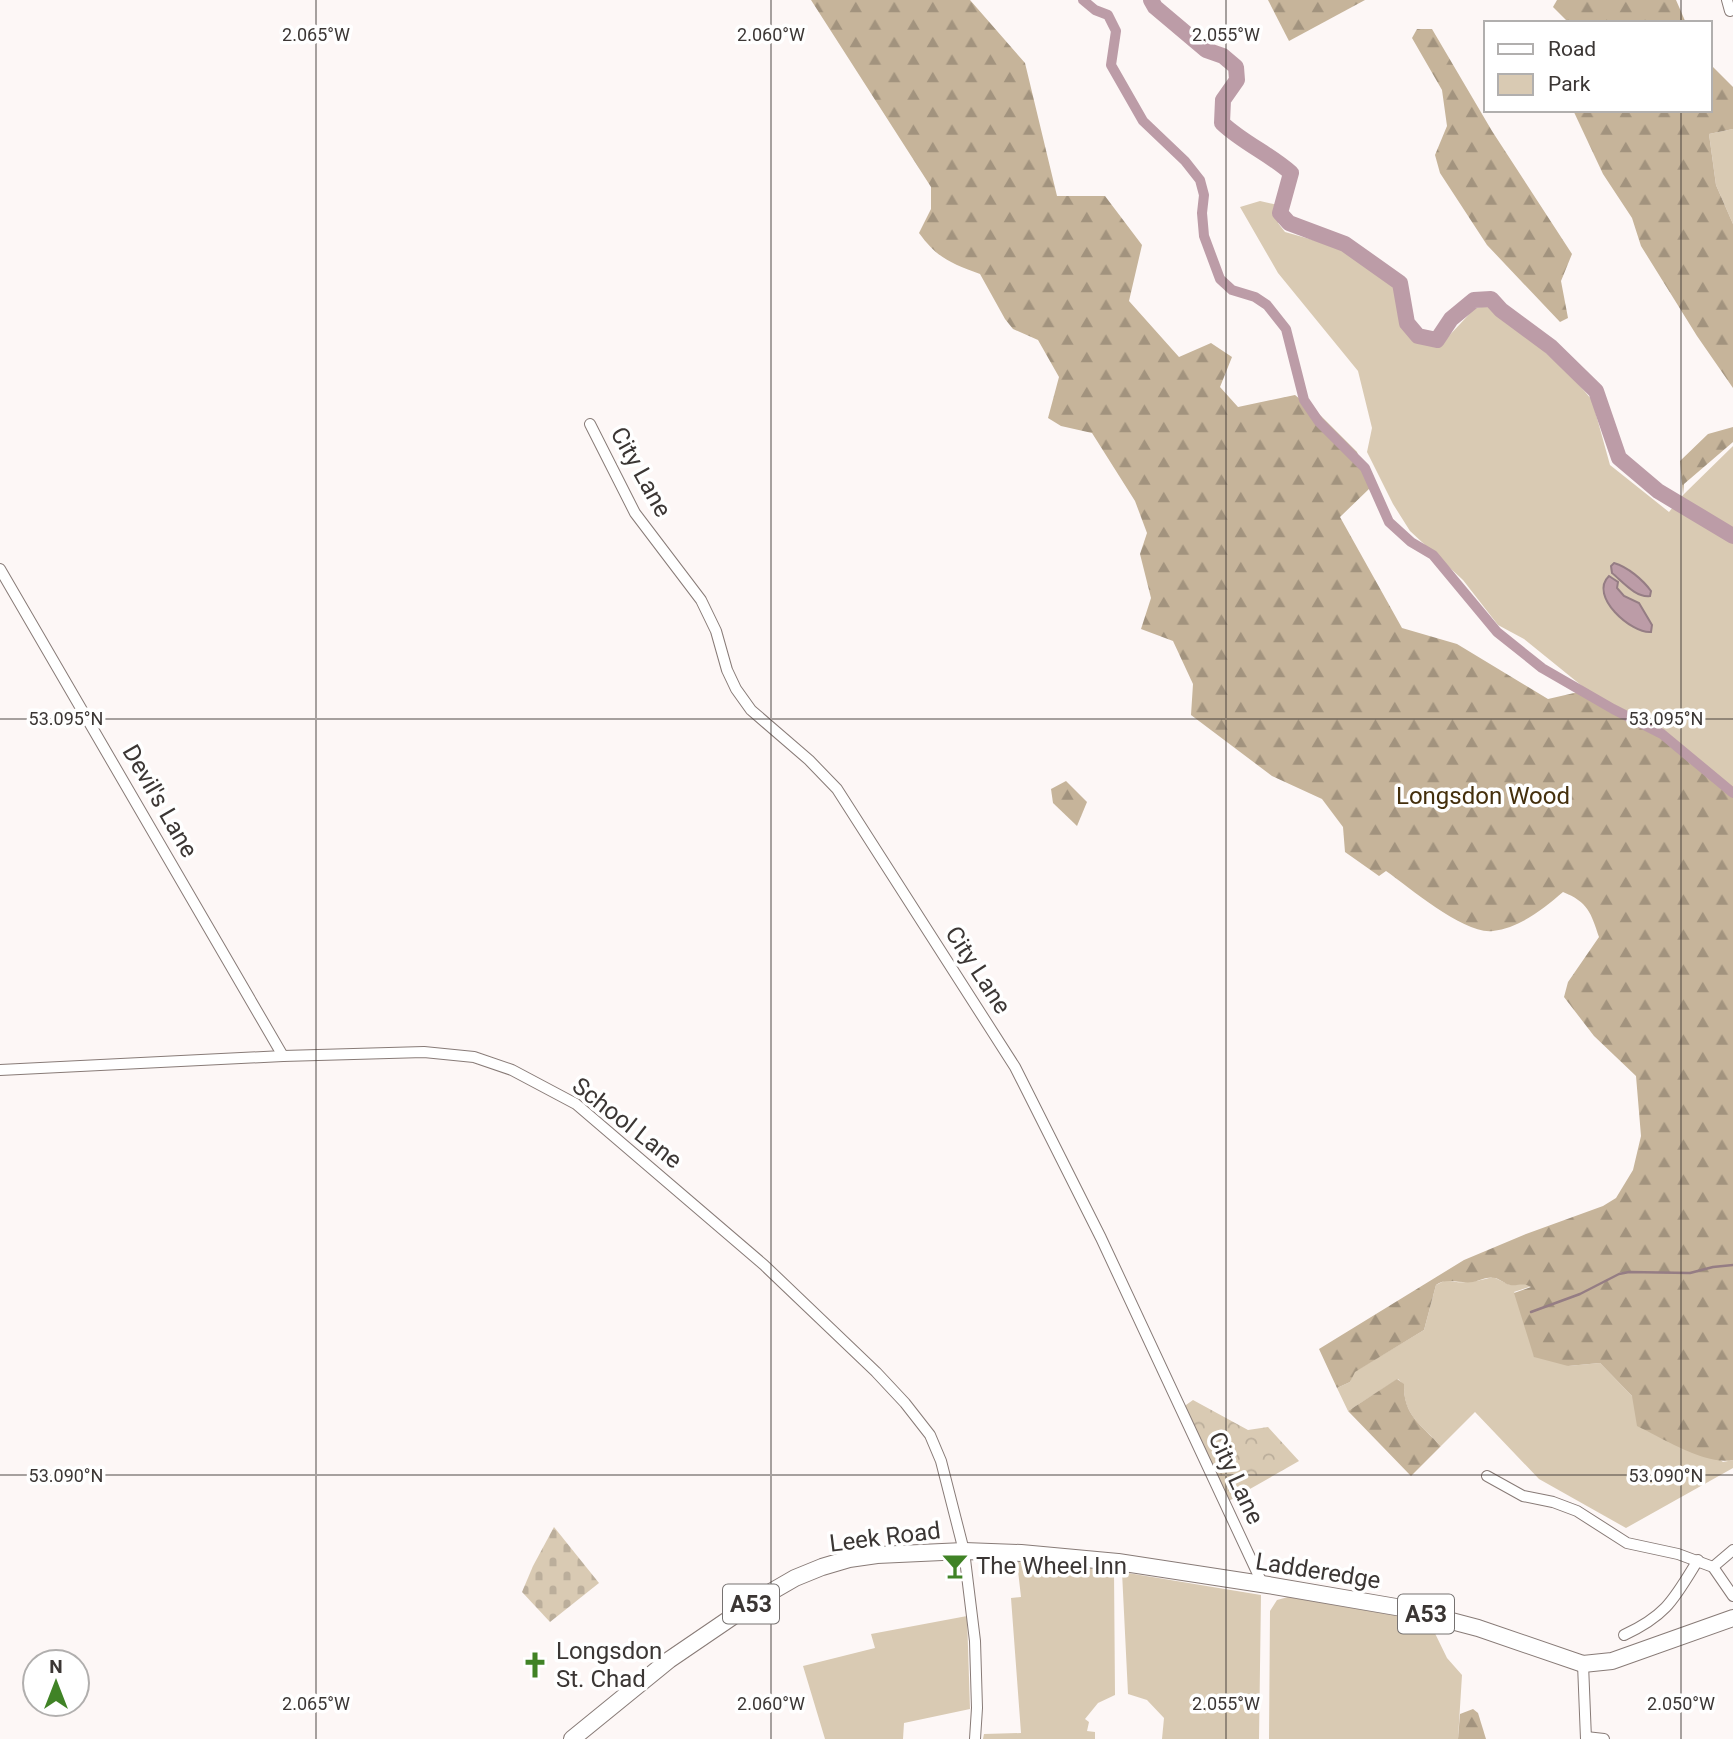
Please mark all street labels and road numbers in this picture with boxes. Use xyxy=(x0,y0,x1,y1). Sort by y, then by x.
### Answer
street label: City Lane xyxy=(605,422,677,522)
street label: Devil's Lane xyxy=(117,740,203,862)
street label: City Lane xyxy=(939,921,1017,1019)
street label: School Lane xyxy=(567,1072,687,1174)
street label: City Lane xyxy=(1202,1427,1270,1529)
street label: Leek Road xyxy=(828,1516,942,1558)
street label: Ladderedge xyxy=(1254,1547,1382,1595)
road number: A53 xyxy=(723,1584,779,1624)
road number: A53 xyxy=(1398,1595,1454,1634)

